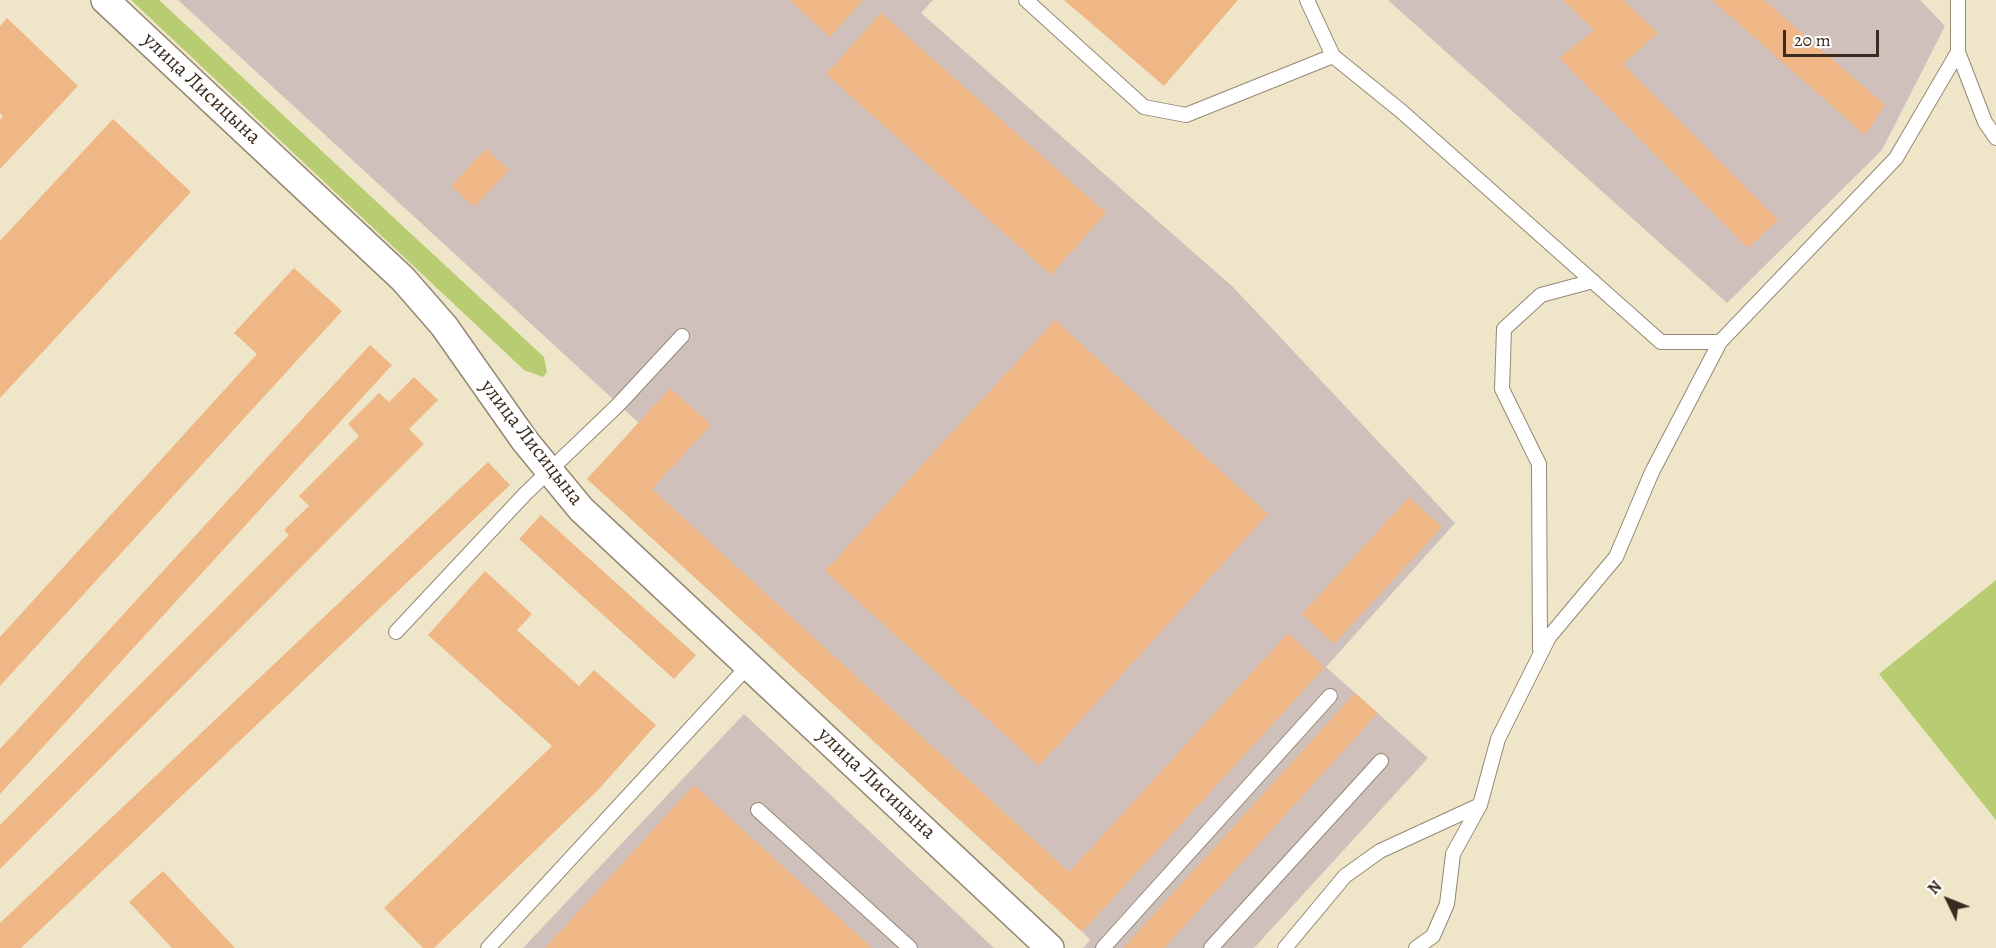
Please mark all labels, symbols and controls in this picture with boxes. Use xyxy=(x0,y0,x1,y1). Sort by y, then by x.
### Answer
scale bar xyxy=(1786,18,1882,56)
street label: улица Лисицына xyxy=(137,28,265,150)
text: 20 m xyxy=(1794,28,1831,52)
street label: улица Лисицына xyxy=(474,375,588,511)
street label: улица Лисицына xyxy=(812,723,940,845)
north arrow xyxy=(1918,870,1978,930)
text: N xyxy=(1923,876,1947,899)

